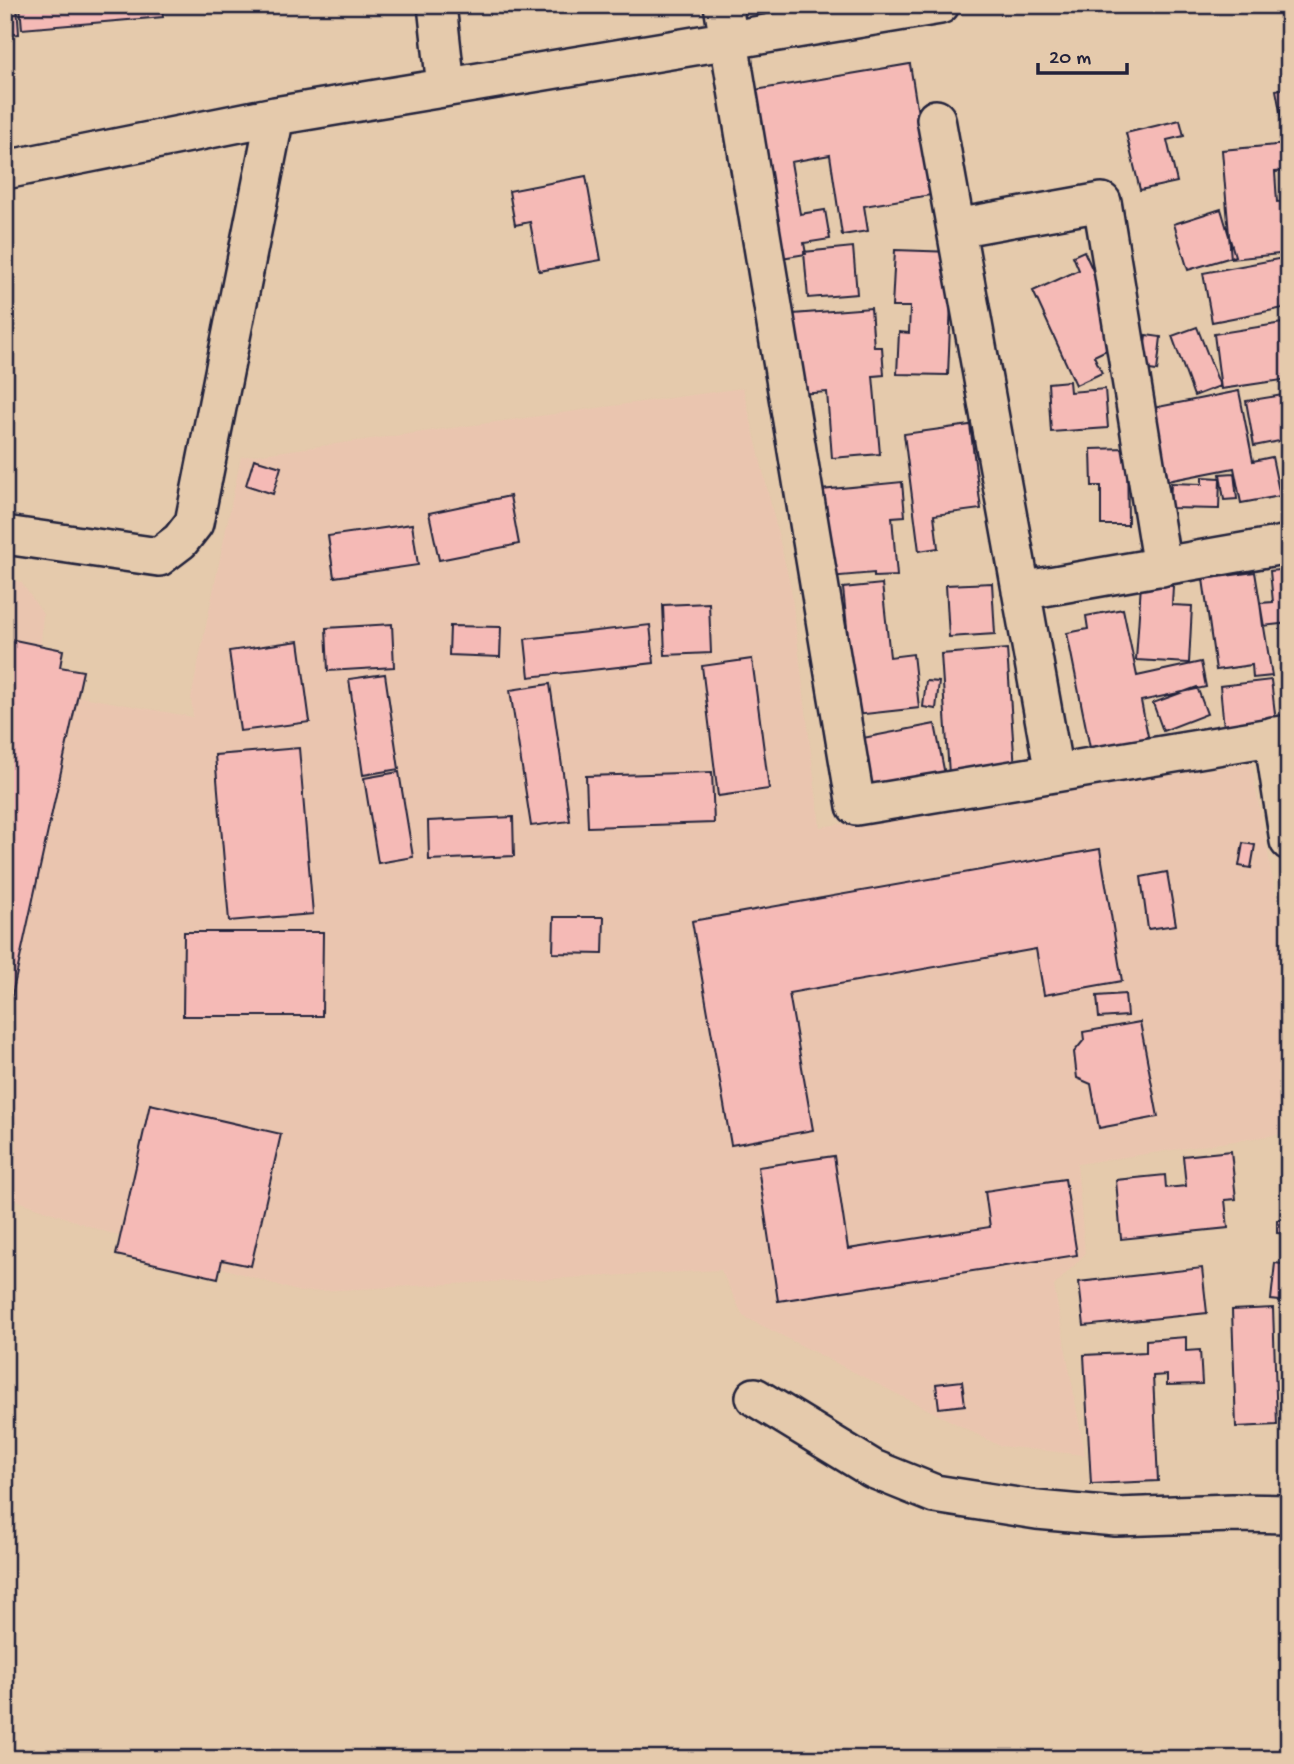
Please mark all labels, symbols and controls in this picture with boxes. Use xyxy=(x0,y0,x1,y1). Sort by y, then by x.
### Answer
scale bar xyxy=(1038,32,1128,76)
text: 20 m xyxy=(1049,47,1091,72)

